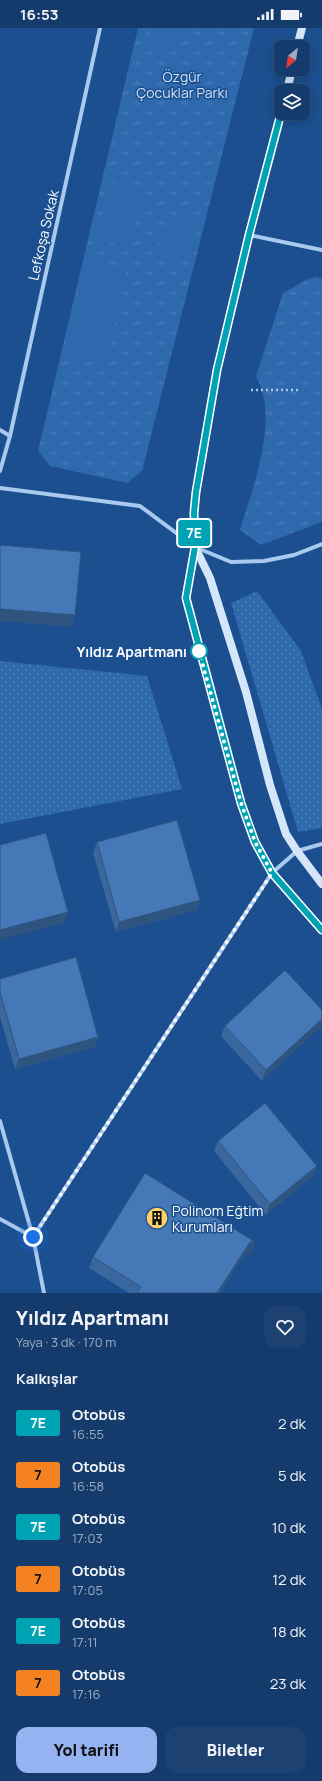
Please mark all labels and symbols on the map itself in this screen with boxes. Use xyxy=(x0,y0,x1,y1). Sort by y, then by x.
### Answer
north arrow xyxy=(274,40,310,76)
park label: Özgür Çocuklar Parkı xyxy=(136,67,228,102)
street label: Lefkoşa Sokak xyxy=(23,187,63,282)
line badge: 7E xyxy=(176,520,212,546)
place label: Yıldız Apartmanı xyxy=(77,642,187,661)
marker: Yıldız Apartmanı xyxy=(190,642,208,660)
place label: Polinom Eğtim Kurumları xyxy=(172,1201,264,1236)
building icon: Polinom Eğtim Kurumları xyxy=(144,1205,170,1231)
your location xyxy=(23,1227,43,1247)

